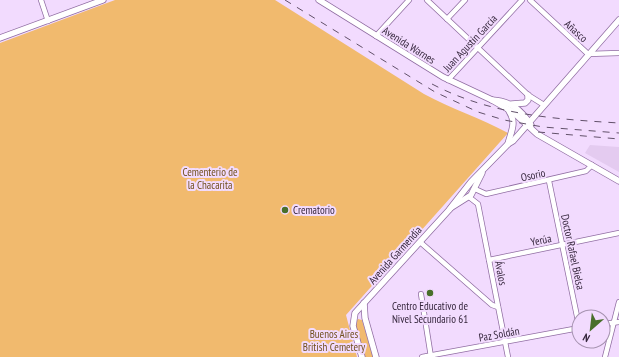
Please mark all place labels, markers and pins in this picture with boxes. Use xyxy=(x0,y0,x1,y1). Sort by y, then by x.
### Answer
place label: Crematorio xyxy=(293,203,335,217)
marker: Crematorio xyxy=(280,205,290,215)
marker: Centro Educativo de Nivel Secundario 61 xyxy=(425,288,435,298)
place label: Centro Educativo de Nivel Secundario 61 xyxy=(392,299,468,326)

